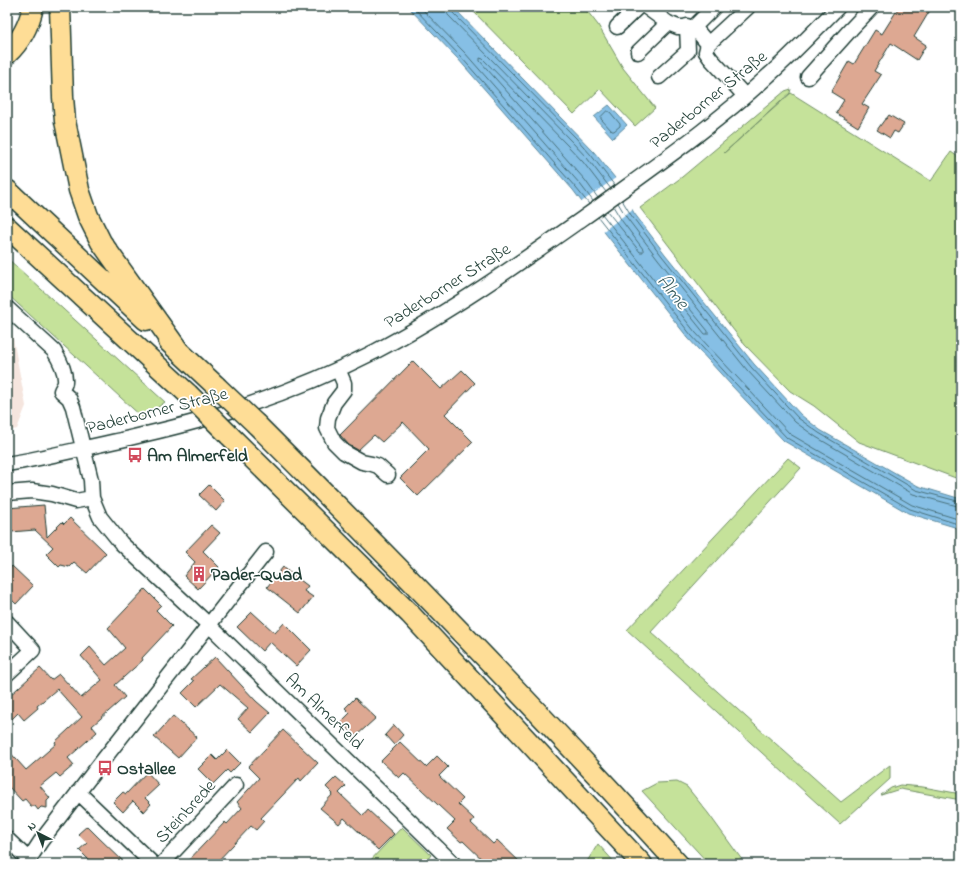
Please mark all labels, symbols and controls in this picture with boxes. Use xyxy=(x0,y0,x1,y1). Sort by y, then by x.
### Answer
street label: Paderborner Straße xyxy=(645,44,774,156)
street label: Paderborner Straße xyxy=(380,237,517,336)
water label: Alme xyxy=(650,269,695,317)
street label: Paderborner Straße xyxy=(84,382,232,442)
place label: Am Almerfeld xyxy=(147,444,249,470)
bus stop icon: Am Almerfeld xyxy=(126,446,144,464)
place label: Pader-Quad xyxy=(211,563,303,589)
building icon: Pader-Quad xyxy=(190,565,208,583)
street label: Am Almerfeld xyxy=(278,668,369,757)
place label: Ostallee xyxy=(117,757,177,783)
bus stop icon: Ostallee xyxy=(96,759,114,777)
street label: Steinbrede xyxy=(150,774,224,850)
north arrow xyxy=(18,813,58,853)
text: N xyxy=(24,818,40,835)

